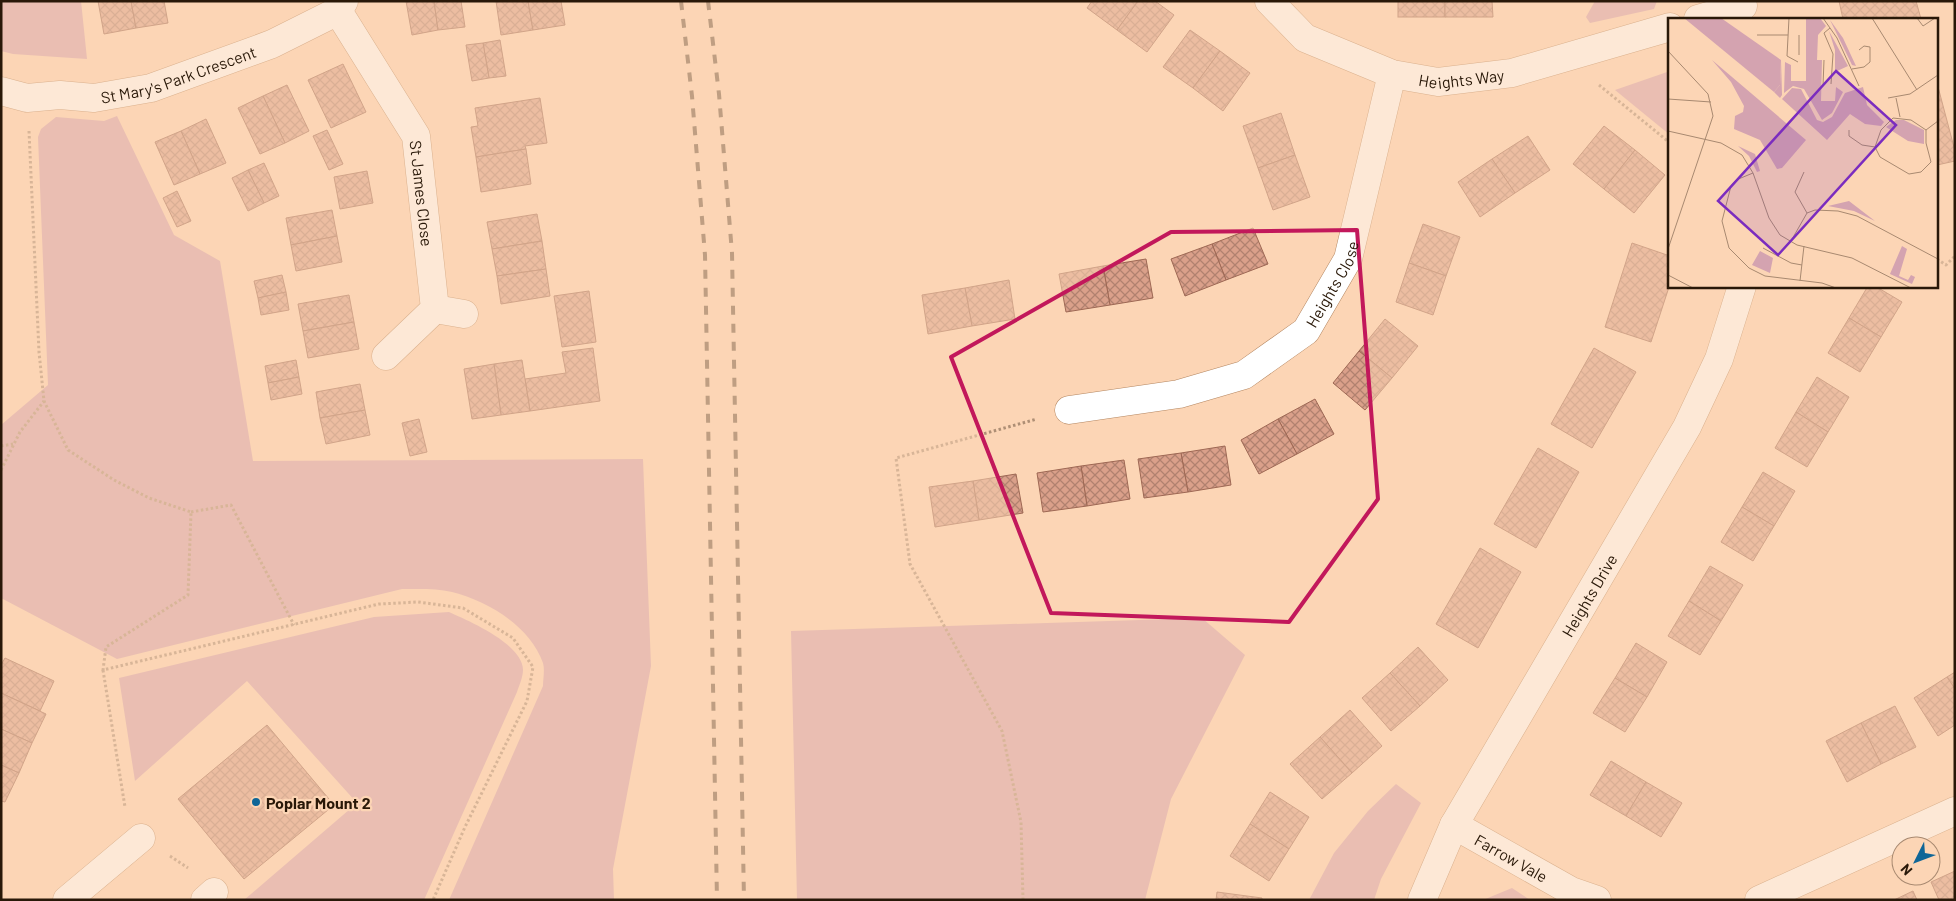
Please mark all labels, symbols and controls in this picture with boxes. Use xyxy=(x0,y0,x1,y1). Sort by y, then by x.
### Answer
inset map xyxy=(1668,18,1938,288)
street label: St Mary's Park Crescent xyxy=(99,41,258,106)
street label: Heights Way xyxy=(1417,64,1506,91)
street label: St James Close xyxy=(407,139,438,247)
street label: Heights Close xyxy=(1301,239,1362,330)
street label: Heights Drive xyxy=(1557,550,1620,640)
place label: Poplar Mount 2 xyxy=(266,793,371,812)
marker: Poplar Mount 2 xyxy=(250,796,262,808)
street label: Farrow Vale xyxy=(1472,829,1551,885)
north arrow xyxy=(1891,836,1941,886)
text: N xyxy=(1897,861,1915,879)

